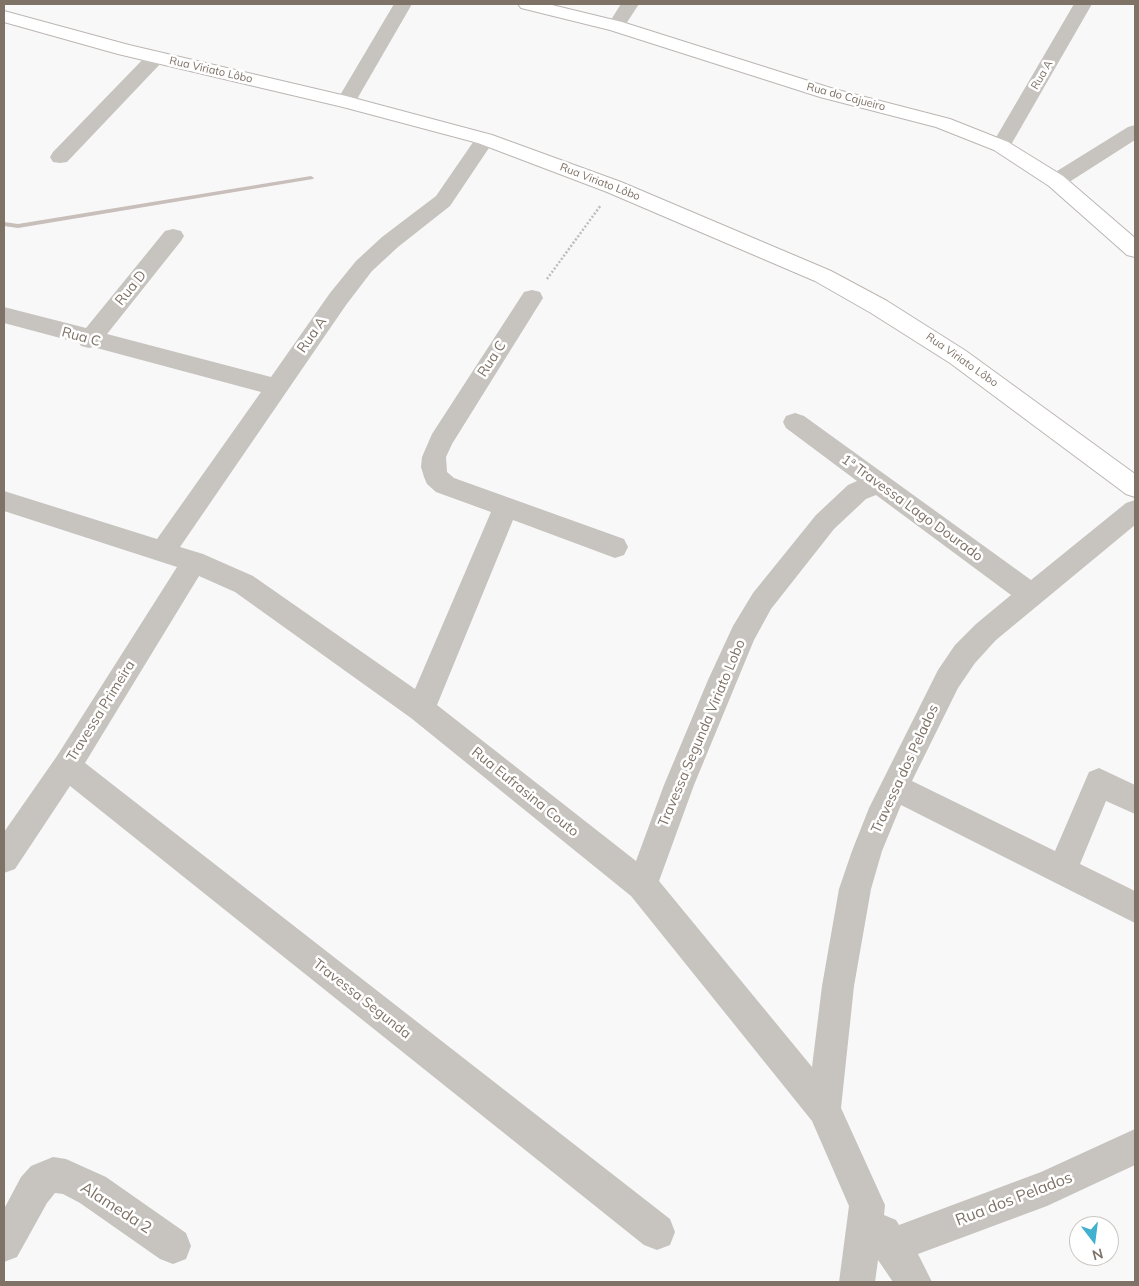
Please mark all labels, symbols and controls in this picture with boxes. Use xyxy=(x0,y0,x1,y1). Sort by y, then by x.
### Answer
street label: Rua Viriato Lôbo xyxy=(168,54,254,86)
street label: Rua A xyxy=(1028,58,1056,92)
street label: Rua do Cajueiro xyxy=(805,80,887,114)
street label: Rua Viriato Lôbo xyxy=(558,161,642,203)
street label: Rua D xyxy=(112,267,150,309)
street label: Rua A xyxy=(294,314,330,356)
street label: Rua C xyxy=(60,324,102,350)
street label: Rua Viriato Lôbo xyxy=(923,330,1001,390)
street label: Rua C xyxy=(474,338,510,380)
street label: 1ª Travessa Lago Dourado xyxy=(838,451,986,565)
street label: Travessa Segunda Viriato Lobo xyxy=(655,637,749,829)
street label: Travessa Primeira xyxy=(63,658,139,764)
street label: Travessa dos Pelados xyxy=(868,702,942,836)
street label: Rua Eufrasina Couto xyxy=(468,744,582,840)
street label: Travessa Segunda xyxy=(310,956,414,1042)
street label: Rua dos Pelados xyxy=(953,1168,1075,1230)
street label: Alameda 2 xyxy=(77,1178,155,1238)
north arrow xyxy=(1069,1216,1119,1266)
text: N xyxy=(1090,1244,1105,1265)

